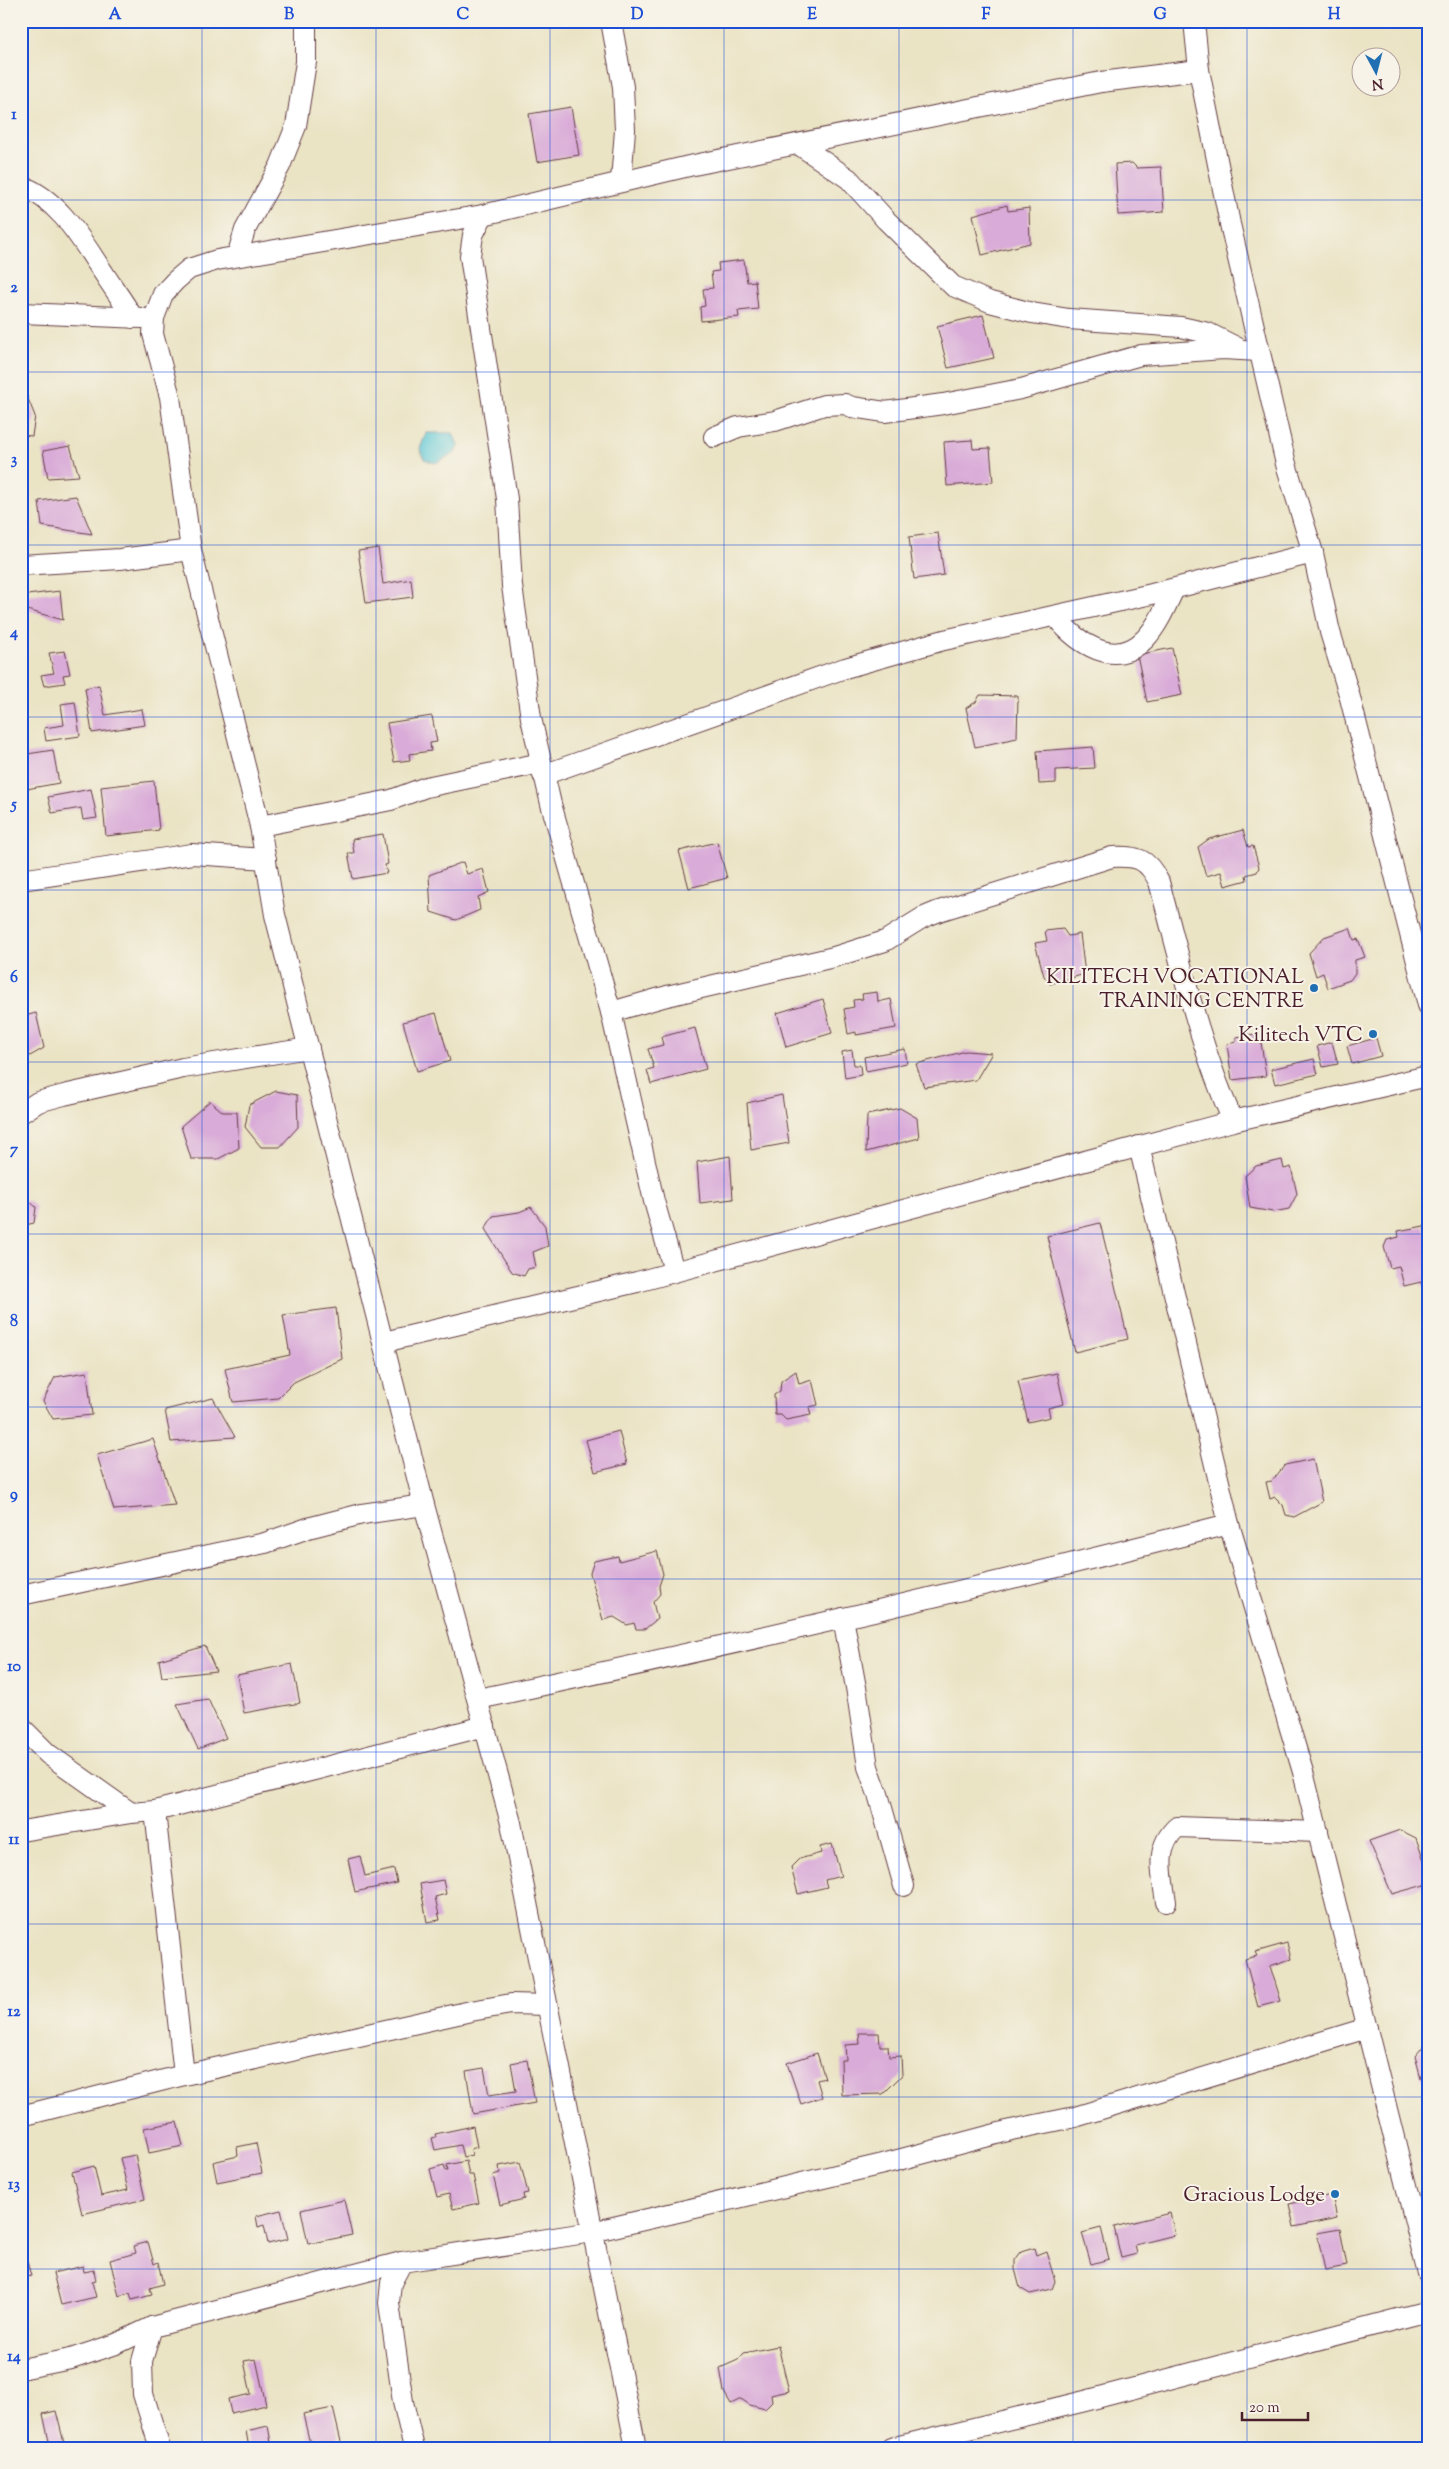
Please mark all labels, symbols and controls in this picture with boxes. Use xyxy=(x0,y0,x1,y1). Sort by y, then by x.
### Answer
text: A xyxy=(109,4,122,27)
text: B xyxy=(284,4,294,27)
text: C xyxy=(457,4,470,27)
text: D xyxy=(631,4,644,27)
text: E xyxy=(807,4,817,27)
text: F xyxy=(982,4,991,27)
text: G xyxy=(1153,4,1167,27)
text: H xyxy=(1328,4,1341,27)
north arrow xyxy=(1352,48,1402,98)
text: N xyxy=(1371,72,1384,94)
text: 1 xyxy=(11,104,17,127)
text: 2 xyxy=(10,277,18,300)
text: 3 xyxy=(11,449,18,472)
text: 4 xyxy=(9,622,18,645)
text: 5 xyxy=(9,794,17,817)
place label: KILITECH VOCATIONAL TRAINING CENTRE xyxy=(1046,963,1304,1017)
text: 6 xyxy=(10,967,18,990)
marker: KILITECH VOCATIONAL TRAINING CENTRE xyxy=(1308,982,1320,994)
place label: Kilitech VTC xyxy=(1238,1021,1363,1051)
marker: Kilitech VTC xyxy=(1367,1028,1379,1040)
text: 7 xyxy=(10,1139,19,1162)
text: 8 xyxy=(10,1311,18,1334)
text: 9 xyxy=(10,1484,18,1507)
text: 10 xyxy=(7,1656,21,1679)
text: 11 xyxy=(9,1829,20,1852)
text: 12 xyxy=(8,2001,21,2024)
text: 13 xyxy=(8,2174,20,2197)
place label: Gracious Lodge xyxy=(1183,2181,1325,2211)
marker: Gracious Lodge xyxy=(1329,2188,1341,2200)
text: 14 xyxy=(7,2346,21,2369)
scale bar xyxy=(1242,2389,1308,2421)
text: 20 m xyxy=(1249,2398,1280,2419)

